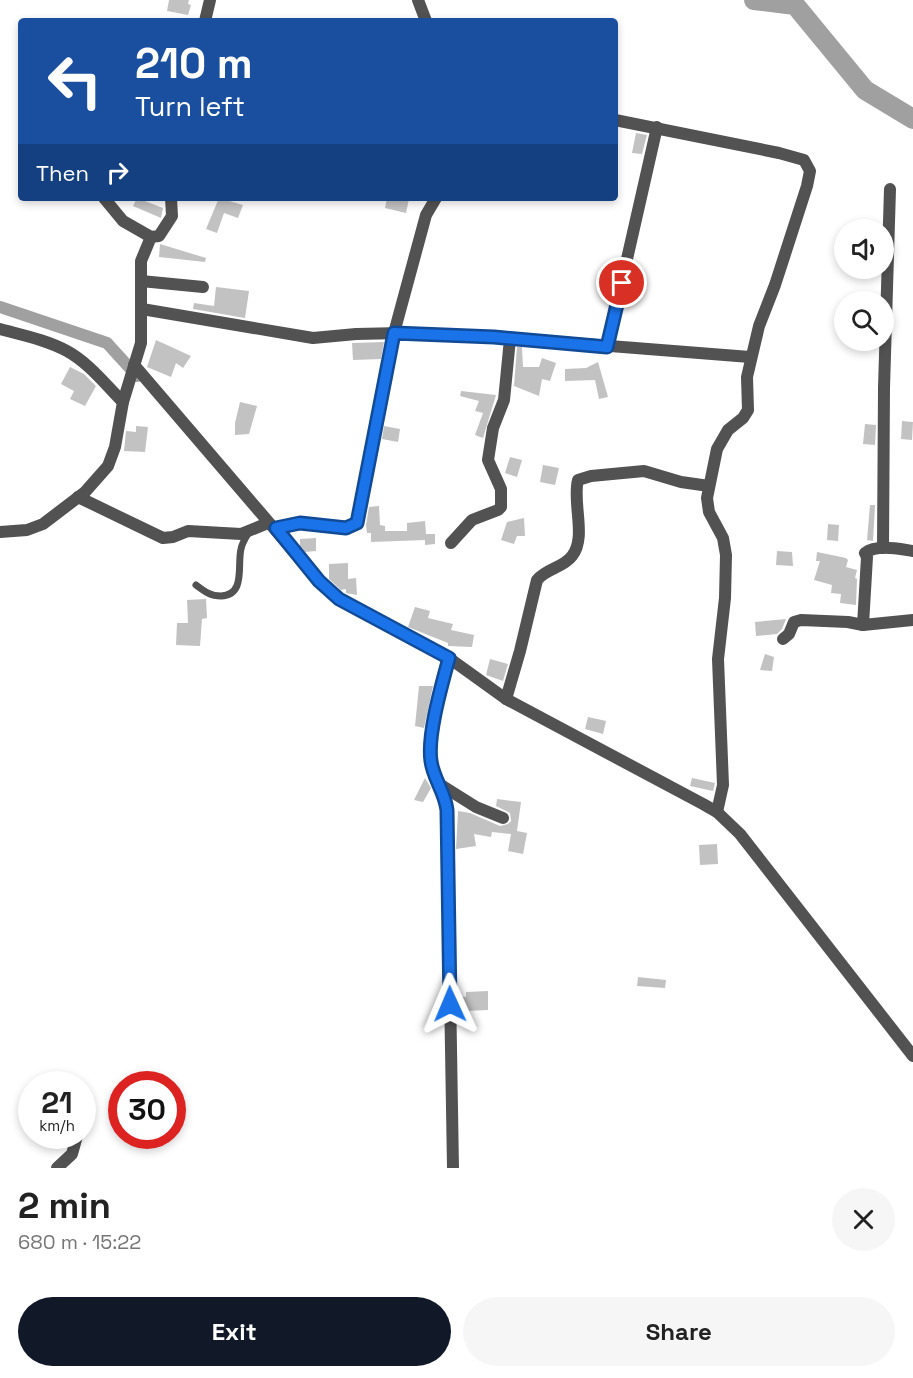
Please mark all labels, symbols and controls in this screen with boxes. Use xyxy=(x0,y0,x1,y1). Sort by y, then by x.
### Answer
text: 210 m xyxy=(135,37,253,90)
icon: left xyxy=(36,42,114,120)
text: Turn left xyxy=(135,89,245,124)
icon: right xyxy=(101,156,134,189)
text: Then xyxy=(36,159,89,187)
map controls xyxy=(834,219,894,351)
button: sound xyxy=(834,219,894,279)
pin xyxy=(596,257,647,308)
icon: arrive xyxy=(605,266,638,299)
button: search xyxy=(834,291,894,351)
position arrow xyxy=(418,972,482,1036)
speed limit sign: 30 xyxy=(108,1071,186,1149)
text: 21 xyxy=(41,1083,73,1122)
text: km/h xyxy=(39,1116,75,1135)
text: 2 min xyxy=(18,1183,111,1229)
button: close xyxy=(832,1188,895,1251)
text: 680 m · 15:22 xyxy=(18,1229,141,1255)
button: Exit xyxy=(18,1297,451,1366)
button: Share xyxy=(463,1297,895,1366)

